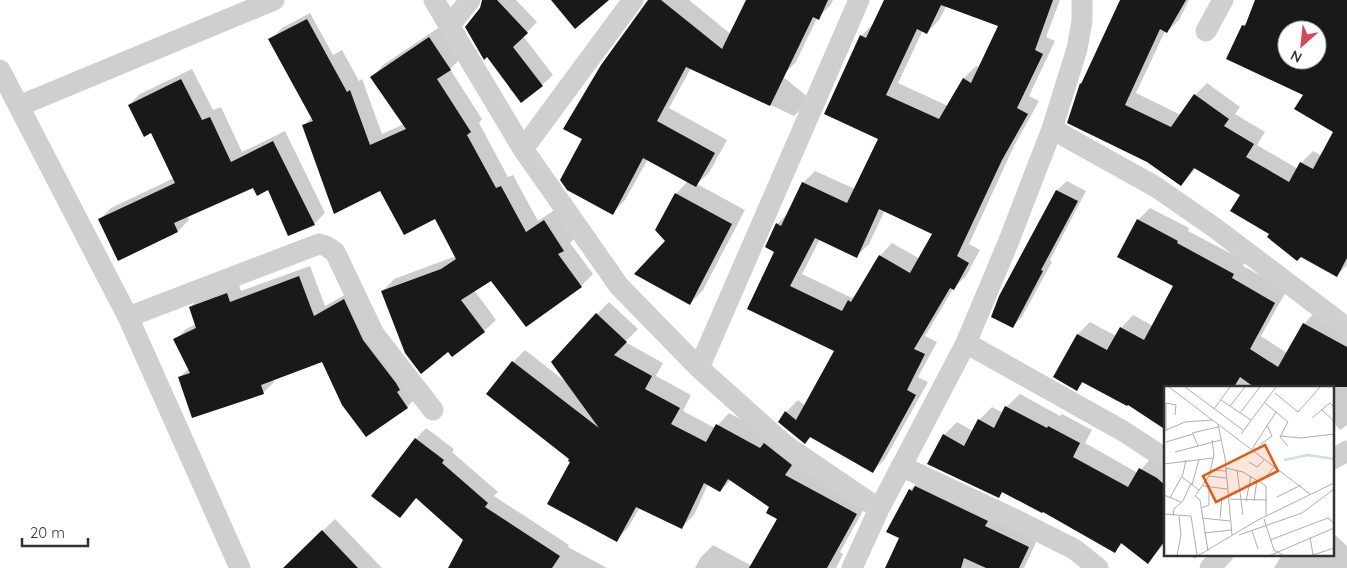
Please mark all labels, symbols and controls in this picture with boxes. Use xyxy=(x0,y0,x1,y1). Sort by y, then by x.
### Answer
north arrow xyxy=(1277,20,1327,70)
text: N xyxy=(1287,46,1305,67)
inset map xyxy=(1164,386,1334,556)
scale bar xyxy=(22,516,89,548)
text: 20 m xyxy=(30,523,65,542)

